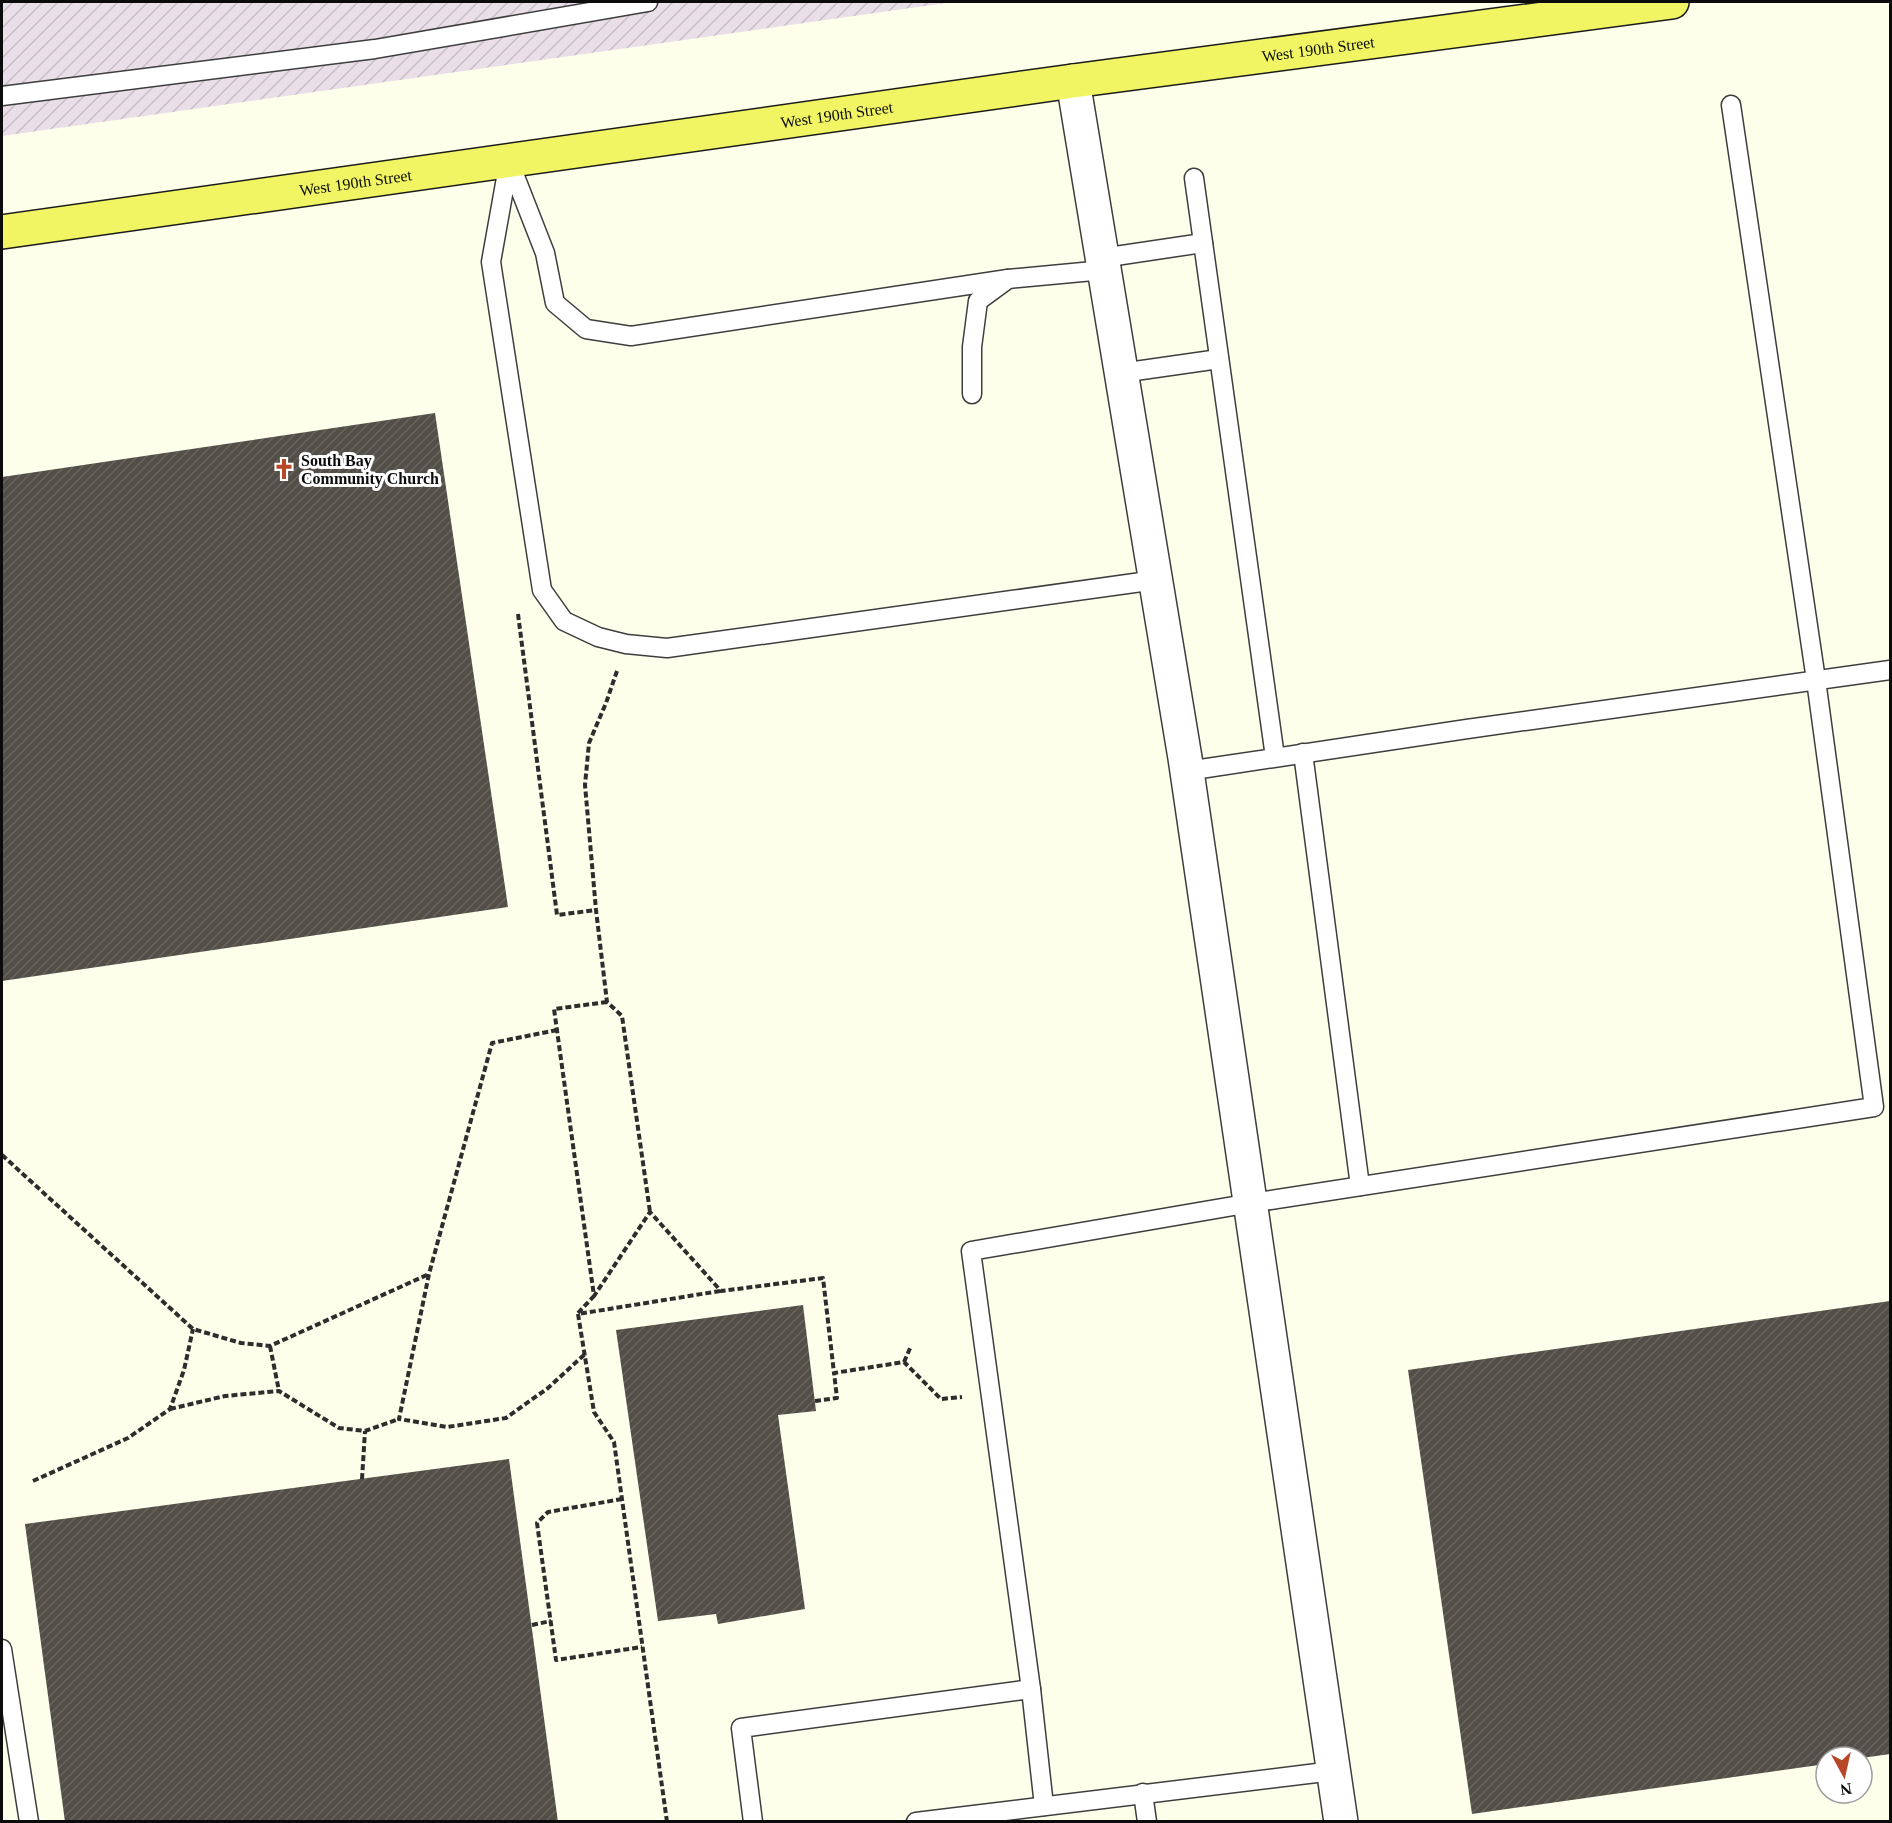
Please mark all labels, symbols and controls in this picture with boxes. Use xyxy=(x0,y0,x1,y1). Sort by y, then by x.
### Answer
street label: West 190th Street xyxy=(1261,33,1376,64)
street label: West 190th Street xyxy=(779,98,895,131)
street label: West 190th Street xyxy=(298,166,413,198)
place label: South Bay Community Church xyxy=(301,452,439,488)
church icon: South Bay Community Church xyxy=(272,457,296,481)
north arrow xyxy=(1814,1745,1874,1805)
text: N xyxy=(1839,1780,1853,1799)

